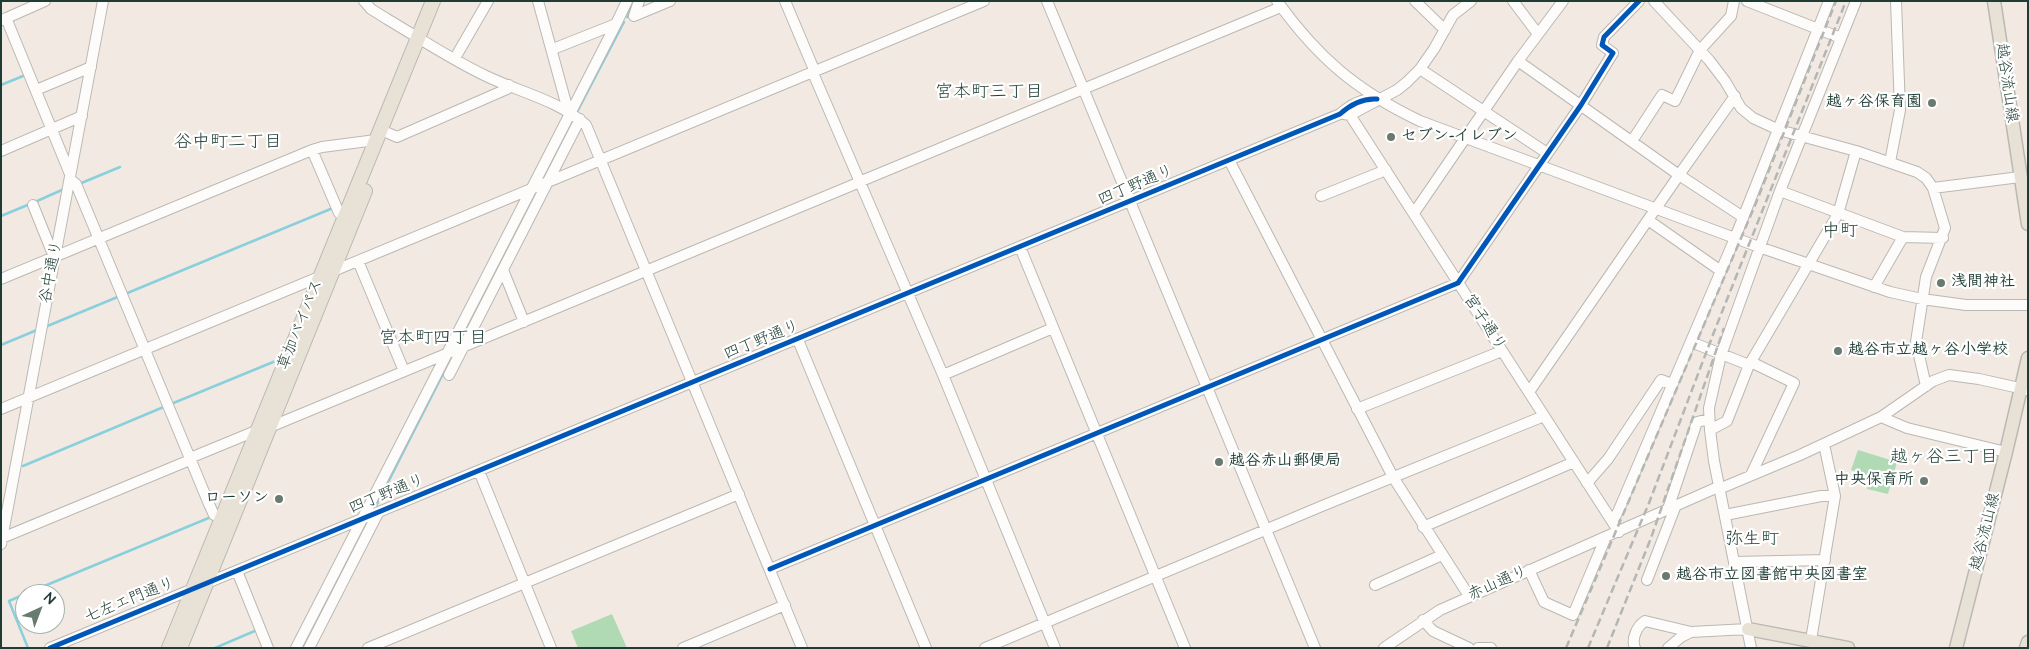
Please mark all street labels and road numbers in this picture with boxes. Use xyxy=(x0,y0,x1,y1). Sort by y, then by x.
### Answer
street label: 越谷流山線 xyxy=(1991,42,2021,124)
street label: 四丁野通り xyxy=(1095,162,1177,210)
street label: 谷中通り xyxy=(36,239,68,305)
street label: 草加バイパス xyxy=(274,277,328,373)
street label: 宮子通り xyxy=(1459,291,1509,355)
street label: 四丁野通り xyxy=(721,317,803,365)
street label: 四丁野通り xyxy=(346,471,428,519)
street label: 越谷流山線 xyxy=(1967,491,2005,573)
street label: 赤山通り xyxy=(1465,562,1531,606)
street label: 七左エ門通り xyxy=(82,574,178,628)

